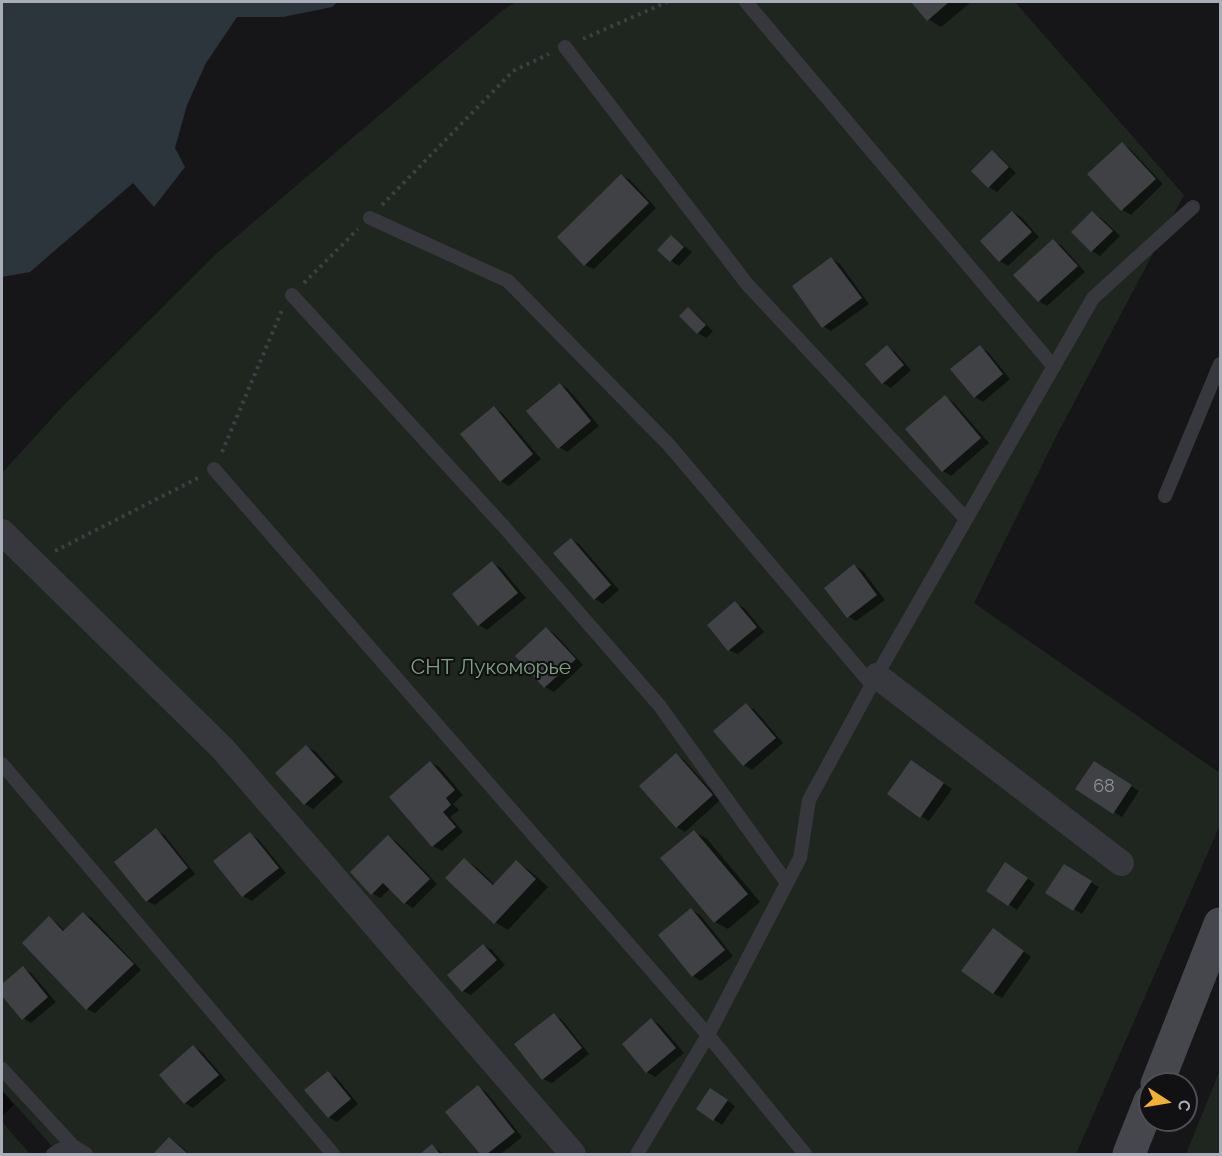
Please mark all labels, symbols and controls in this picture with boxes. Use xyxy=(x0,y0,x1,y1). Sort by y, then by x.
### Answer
park label: СНТ Лукоморье xyxy=(411,655,571,681)
house number: 68 xyxy=(1093,776,1115,798)
north arrow xyxy=(1138,1072,1198,1132)
text: С xyxy=(1174,1098,1195,1113)

